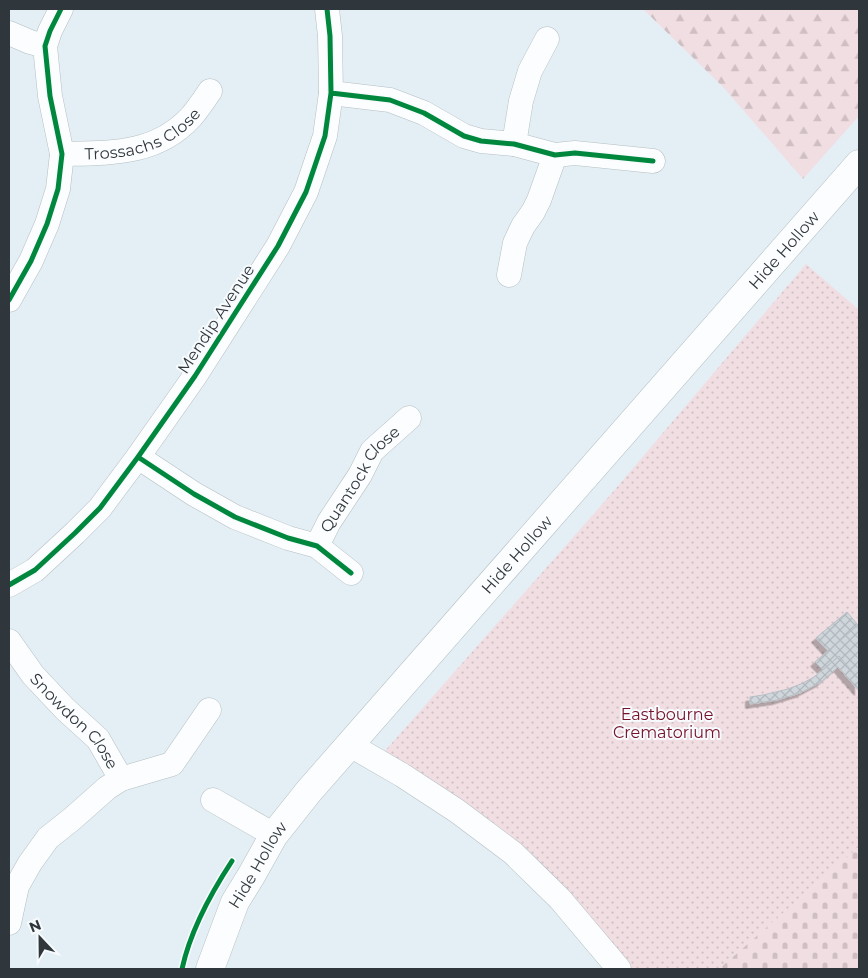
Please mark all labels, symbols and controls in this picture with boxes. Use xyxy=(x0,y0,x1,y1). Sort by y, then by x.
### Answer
street label: Trossachs Close xyxy=(84,104,204,163)
street label: Hide Hollow xyxy=(744,207,823,293)
street label: Mendip Avenue xyxy=(174,261,258,377)
street label: Quantock Close xyxy=(316,422,403,535)
street label: Hide Hollow xyxy=(477,511,556,597)
street label: Snowdon Close xyxy=(27,669,123,772)
park label: Eastbourne Crematorium xyxy=(613,705,721,742)
street label: Hide Hollow xyxy=(224,818,291,912)
north arrow xyxy=(15,913,65,963)
text: N xyxy=(27,915,44,936)

